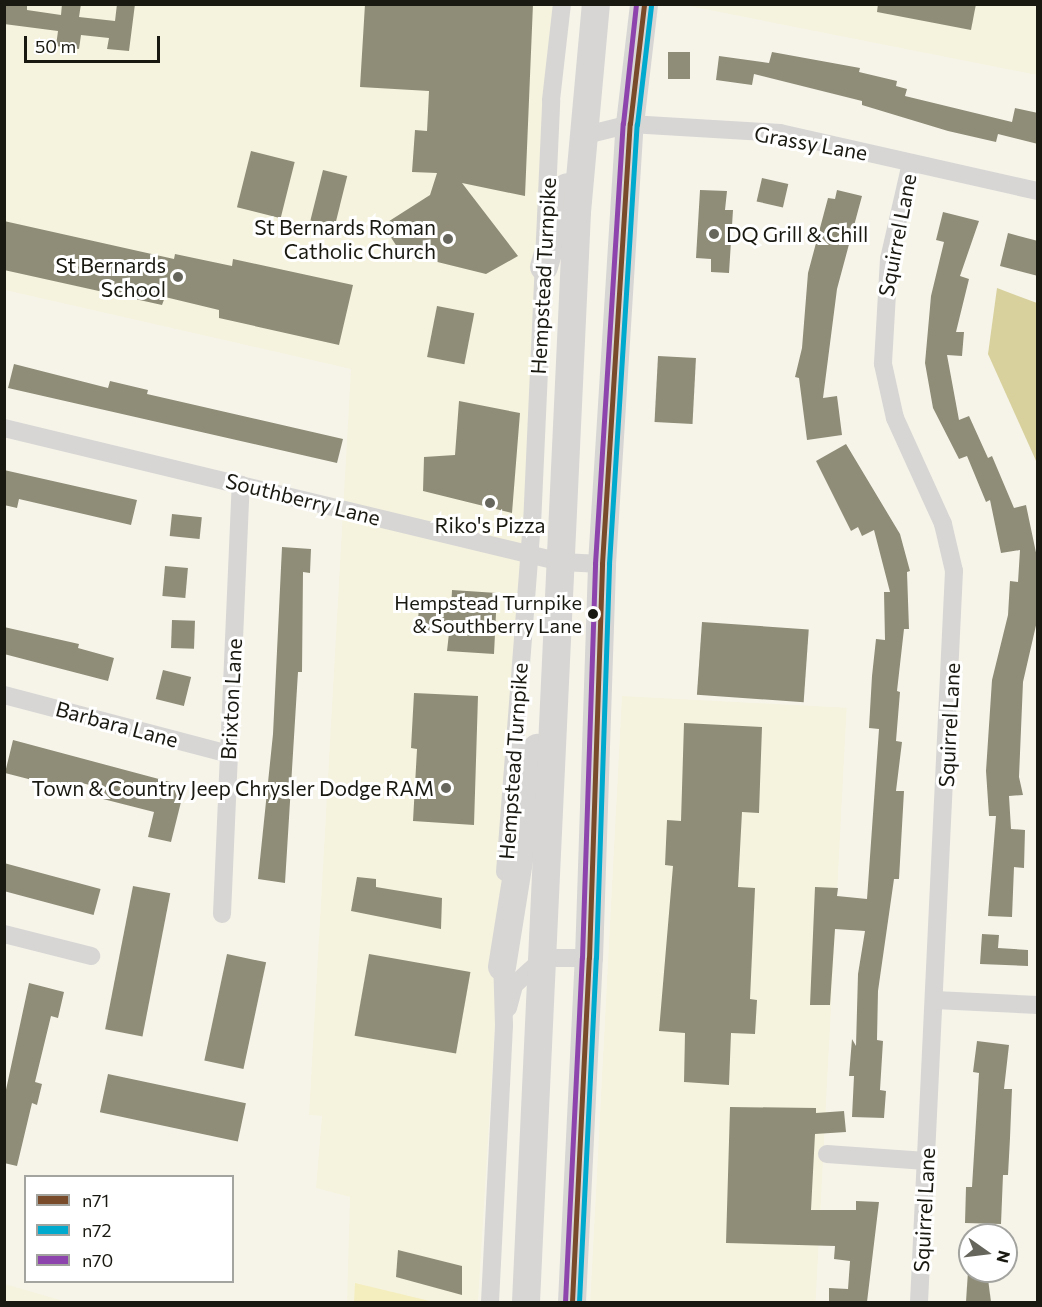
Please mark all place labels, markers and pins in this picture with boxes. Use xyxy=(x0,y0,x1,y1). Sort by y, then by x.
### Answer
place label: St Bernards Roman Catholic Church xyxy=(254,214,436,264)
place label: DQ Grill & Chill xyxy=(726,221,868,247)
marker: DQ Grill & Chill xyxy=(707,227,721,241)
marker: St Bernards Roman Catholic Church xyxy=(441,232,455,246)
place label: St Bernards School xyxy=(56,252,166,302)
marker: St Bernards School xyxy=(171,270,185,284)
marker: Riko's Pizza xyxy=(483,496,497,510)
place label: Riko's Pizza xyxy=(434,512,546,538)
place label: Hempstead Turnpike & Southberry Lane xyxy=(394,590,582,637)
marker: Hempstead Turnpike & Southberry Lane xyxy=(587,608,599,620)
place label: Town & Country Jeep Chrysler Dodge RAM xyxy=(31,775,434,801)
marker: Town & Country Jeep Chrysler Dodge RAM xyxy=(439,781,453,795)

